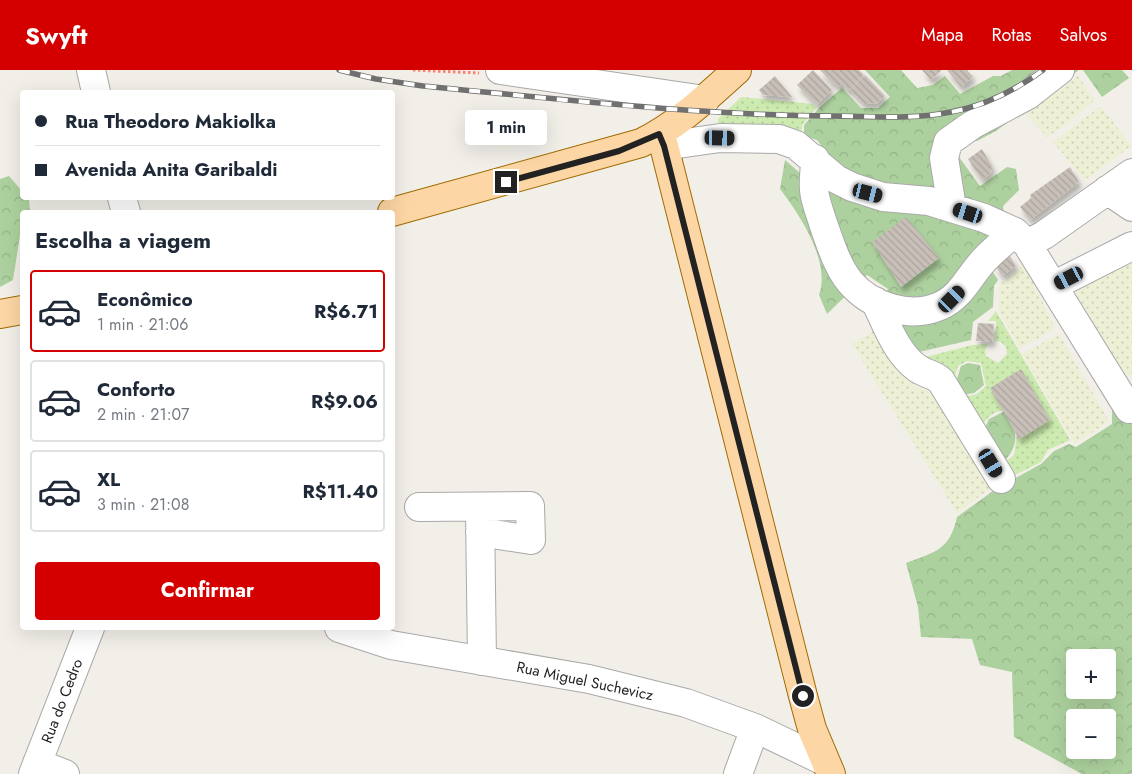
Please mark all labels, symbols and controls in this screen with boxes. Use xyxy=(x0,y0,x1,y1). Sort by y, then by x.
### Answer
text: Swyft xyxy=(25,18,87,53)
text: Mapa xyxy=(921,22,963,48)
text: Rotas xyxy=(991,22,1032,48)
text: Salvos xyxy=(1060,22,1107,48)
text: Rua Theodoro Makiolka xyxy=(65,108,276,135)
callout: 1 min xyxy=(465,109,547,144)
text: 1 min xyxy=(486,116,526,139)
car xyxy=(704,130,735,146)
text: Avenida Anita Garibaldi xyxy=(65,156,277,183)
route end xyxy=(495,171,517,193)
car xyxy=(851,182,884,204)
car xyxy=(951,201,984,225)
text: Escolha a viagem xyxy=(35,224,211,256)
car xyxy=(1052,265,1085,291)
car xyxy=(936,283,967,315)
text: Econômico xyxy=(97,286,193,313)
icon: car xyxy=(37,289,82,334)
text: R$6.71 xyxy=(314,298,378,325)
text: 1 min · 21:06 xyxy=(97,313,188,336)
text: Conforto xyxy=(97,376,175,403)
icon: car xyxy=(37,379,82,424)
text: R$9.06 xyxy=(311,388,378,415)
text: 2 min · 21:07 xyxy=(97,403,189,426)
car xyxy=(976,446,1005,480)
text: XL xyxy=(97,466,120,493)
icon: car xyxy=(37,469,82,514)
text: R$11.40 xyxy=(303,478,378,505)
text: 3 min · 21:08 xyxy=(97,493,189,516)
button: Confirmar xyxy=(35,562,380,620)
map controls xyxy=(1066,649,1116,759)
button: + xyxy=(1066,649,1116,699)
street label: Rua do Cedro xyxy=(36,656,88,746)
street label: Rua Miguel Suchevicz xyxy=(515,656,656,706)
route start xyxy=(792,685,814,707)
button: − xyxy=(1066,709,1116,759)

